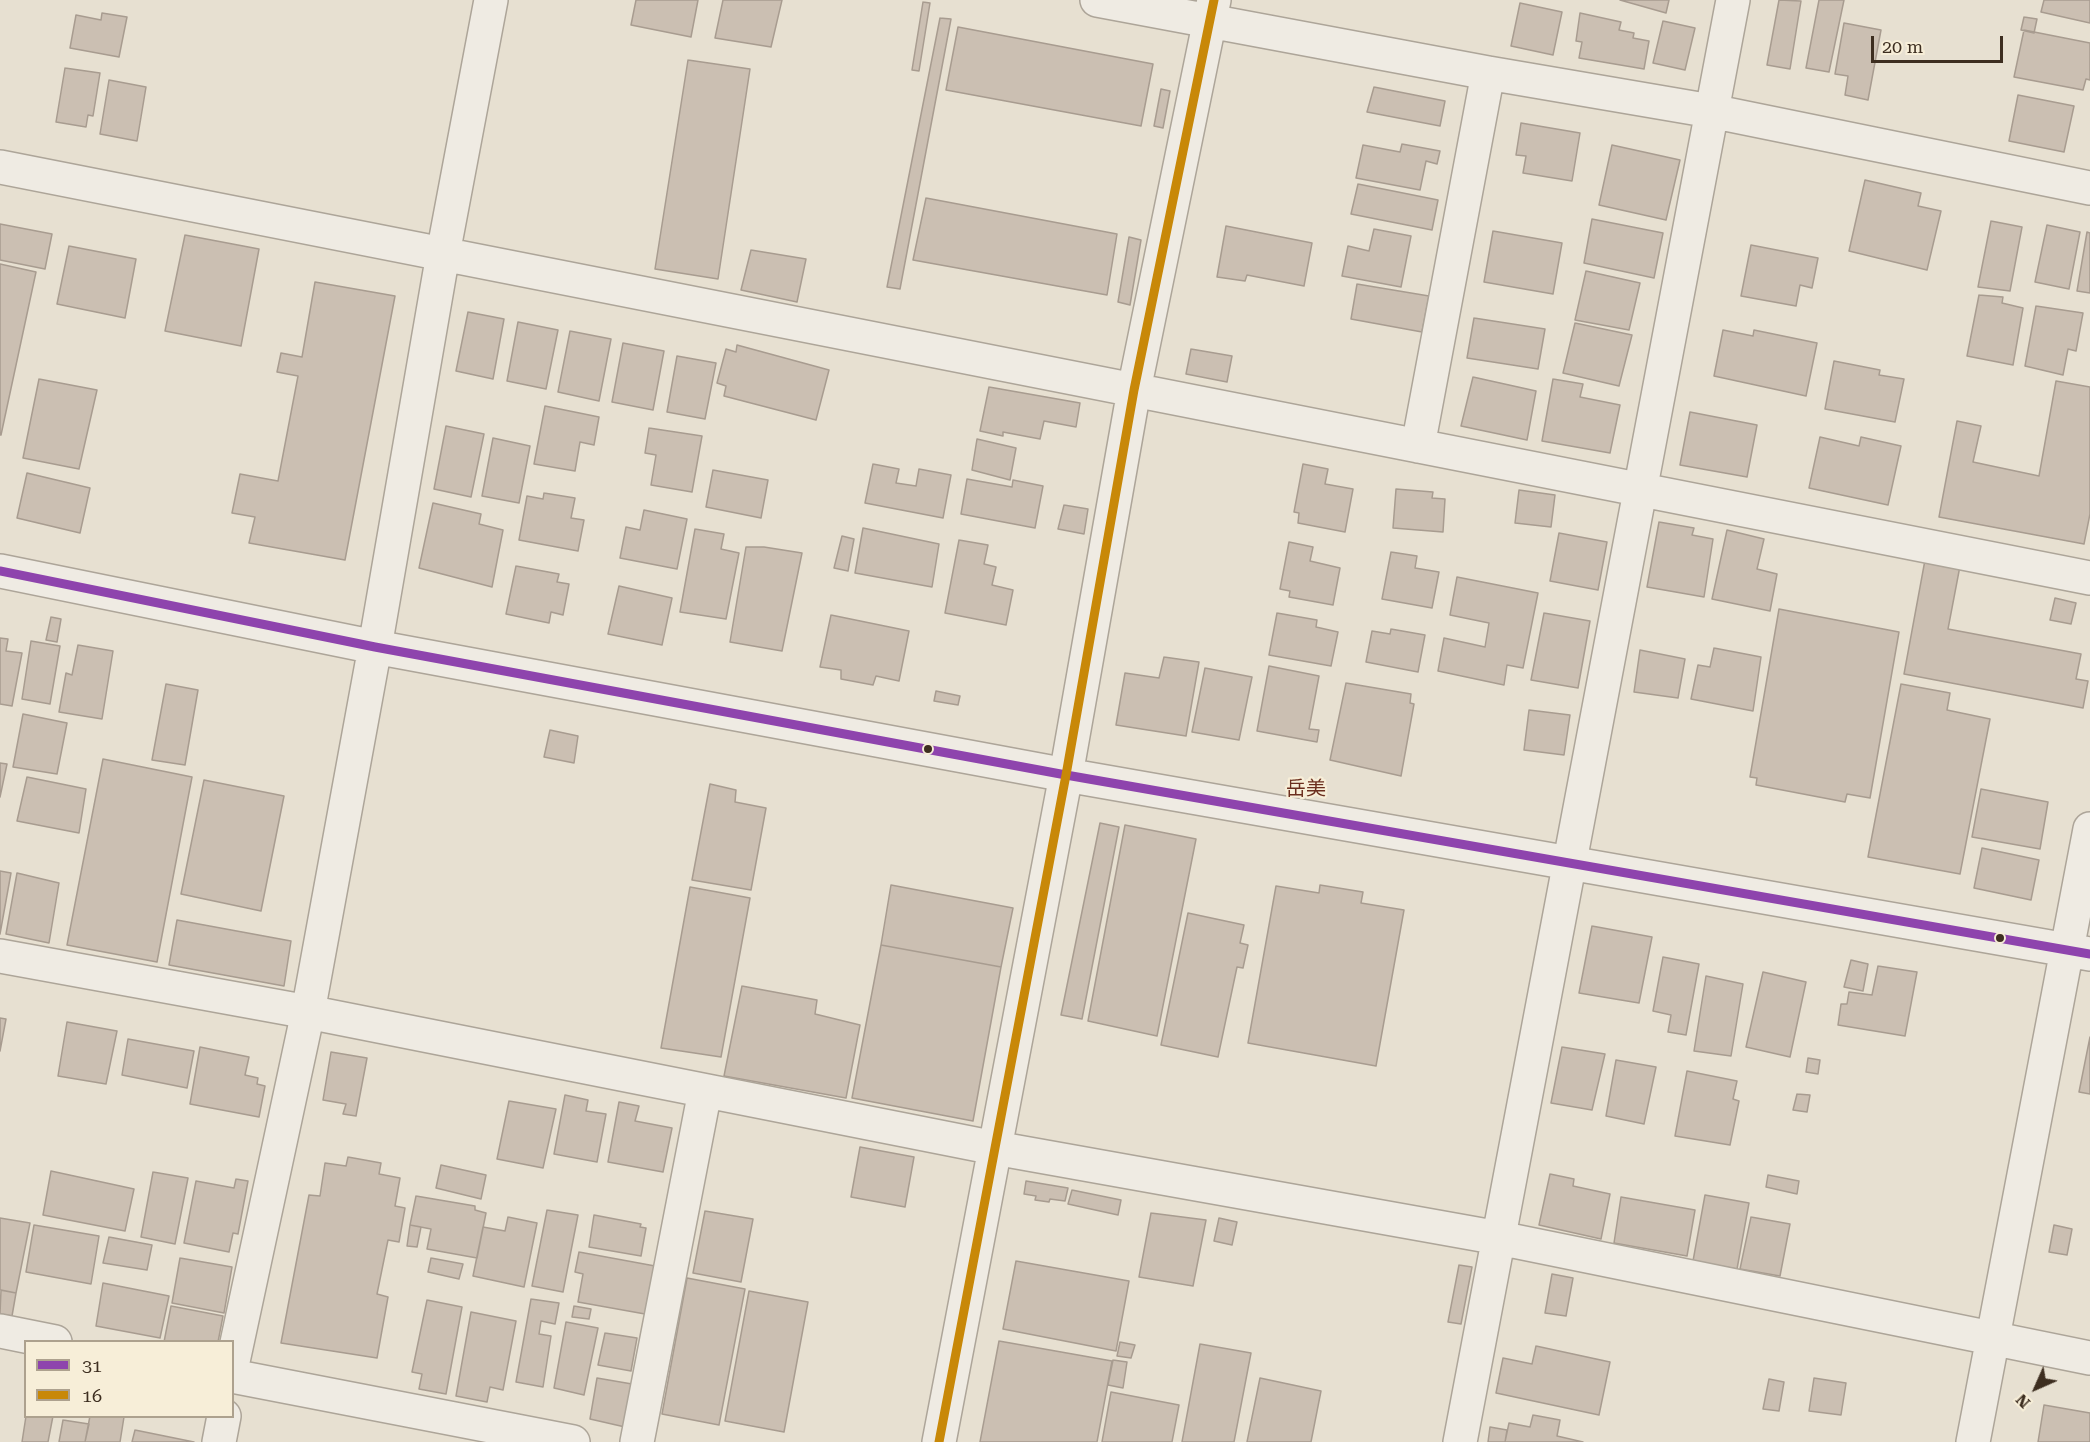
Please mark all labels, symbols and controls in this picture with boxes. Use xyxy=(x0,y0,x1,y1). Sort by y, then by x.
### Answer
scale bar xyxy=(1874,24,2006,62)
text: 20 m xyxy=(1882,36,1923,57)
unlabelled marker xyxy=(922,743,934,755)
district label: 岳美 xyxy=(1286,777,1326,801)
unlabelled marker xyxy=(1994,932,2006,944)
legend xyxy=(24,1340,234,1418)
text: 31 xyxy=(82,1355,102,1376)
north arrow xyxy=(2006,1358,2066,1418)
text: 16 xyxy=(82,1385,102,1406)
text: N xyxy=(2012,1390,2034,1412)

